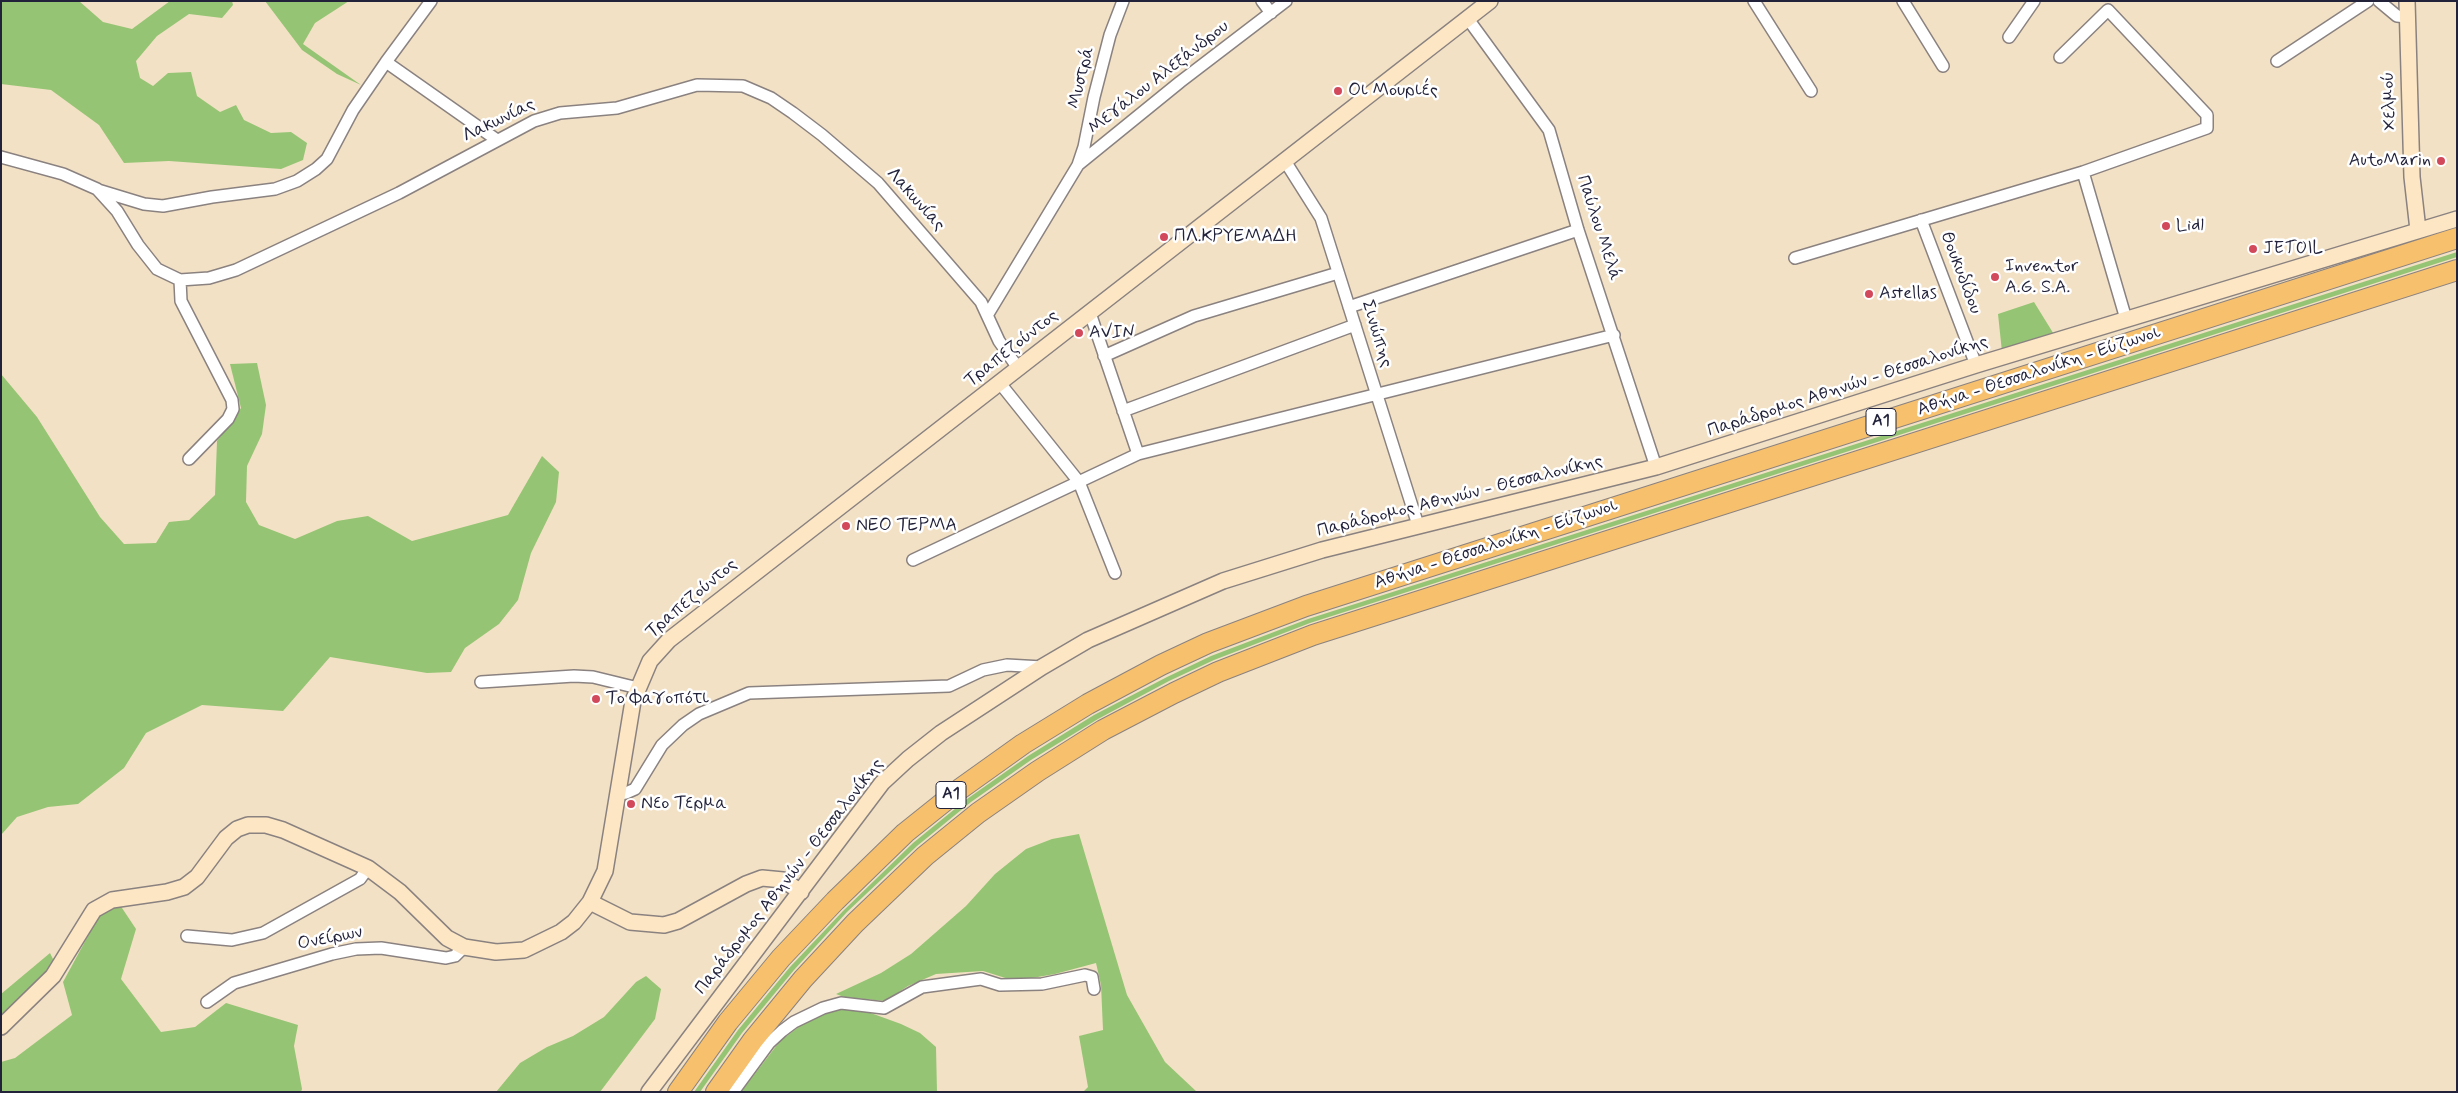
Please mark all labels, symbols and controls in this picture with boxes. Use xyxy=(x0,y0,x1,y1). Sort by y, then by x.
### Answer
street label: Μεγάλου Αλεξάνδρου xyxy=(1084,16,1234,140)
street label: Μυστρά xyxy=(1064,45,1100,111)
street label: Χελμού xyxy=(2378,71,2402,131)
place label: Οι Μουριές xyxy=(1348,80,1438,102)
marker: Οι Μουριές xyxy=(1332,85,1344,97)
street label: Λακωνίας xyxy=(459,94,539,148)
place label: AutoMarin xyxy=(2349,150,2431,172)
marker: AutoMarin xyxy=(2435,155,2447,167)
street label: Λακωνίας xyxy=(881,164,949,236)
street label: Παύλου Μελά xyxy=(1571,173,1625,283)
place label: Lidl xyxy=(2176,215,2204,237)
marker: Lidl xyxy=(2160,220,2172,232)
place label: ΠΛ.ΚΡΥΕΜΑΔΗ xyxy=(1174,226,1297,248)
street label: Θουκυδίδου xyxy=(1934,229,1986,317)
marker: ΠΛ.ΚΡΥΕΜΑΔΗ xyxy=(1158,231,1170,243)
place label: JETOIL xyxy=(2263,238,2323,260)
marker: JETOIL xyxy=(2247,243,2259,255)
place label: Inventor A.G. S.A. xyxy=(2005,256,2078,298)
marker: Inventor A.G. S.A. xyxy=(1989,271,2001,283)
place label: Astellas xyxy=(1879,283,1937,305)
marker: Astellas xyxy=(1863,288,1875,300)
street label: Σινώπης xyxy=(1356,298,1396,370)
street label: Τραπεζούντος xyxy=(961,306,1063,392)
place label: AVIN xyxy=(1089,322,1135,344)
street label: Αθήνα - Θεσσαλονίκη - Εύζωνοι xyxy=(1915,322,2163,422)
marker: AVIN xyxy=(1073,327,1085,339)
street label: Παράδρομος Αθηνών - Θεσσαλονίκης xyxy=(1705,331,1991,443)
road number: Α1 xyxy=(1866,408,1896,436)
street label: Παράδρομος Αθηνών - Θεσσαλονίκης xyxy=(1315,451,1605,543)
street label: Αθήνα - Θεσσαλονίκη - Εύζωνοι xyxy=(1372,495,1620,595)
place label: ΝΕΟ ΤΕΡΜΑ xyxy=(856,515,957,537)
marker: ΝΕΟ ΤΕΡΜΑ xyxy=(840,520,852,532)
street label: Τραπεζούντος xyxy=(642,554,742,644)
place label: Το Φαγοπότι xyxy=(606,688,709,710)
marker: Το Φαγοπότι xyxy=(590,693,602,705)
street label: Παράδρομος Αθηνών - Θεσσαλονίκης xyxy=(691,755,889,999)
road number: Α1 xyxy=(936,782,966,808)
place label: Νεο Τερμα xyxy=(641,793,727,815)
marker: Νεο Τερμα xyxy=(625,798,637,810)
street label: Ονείρων xyxy=(296,922,364,956)

